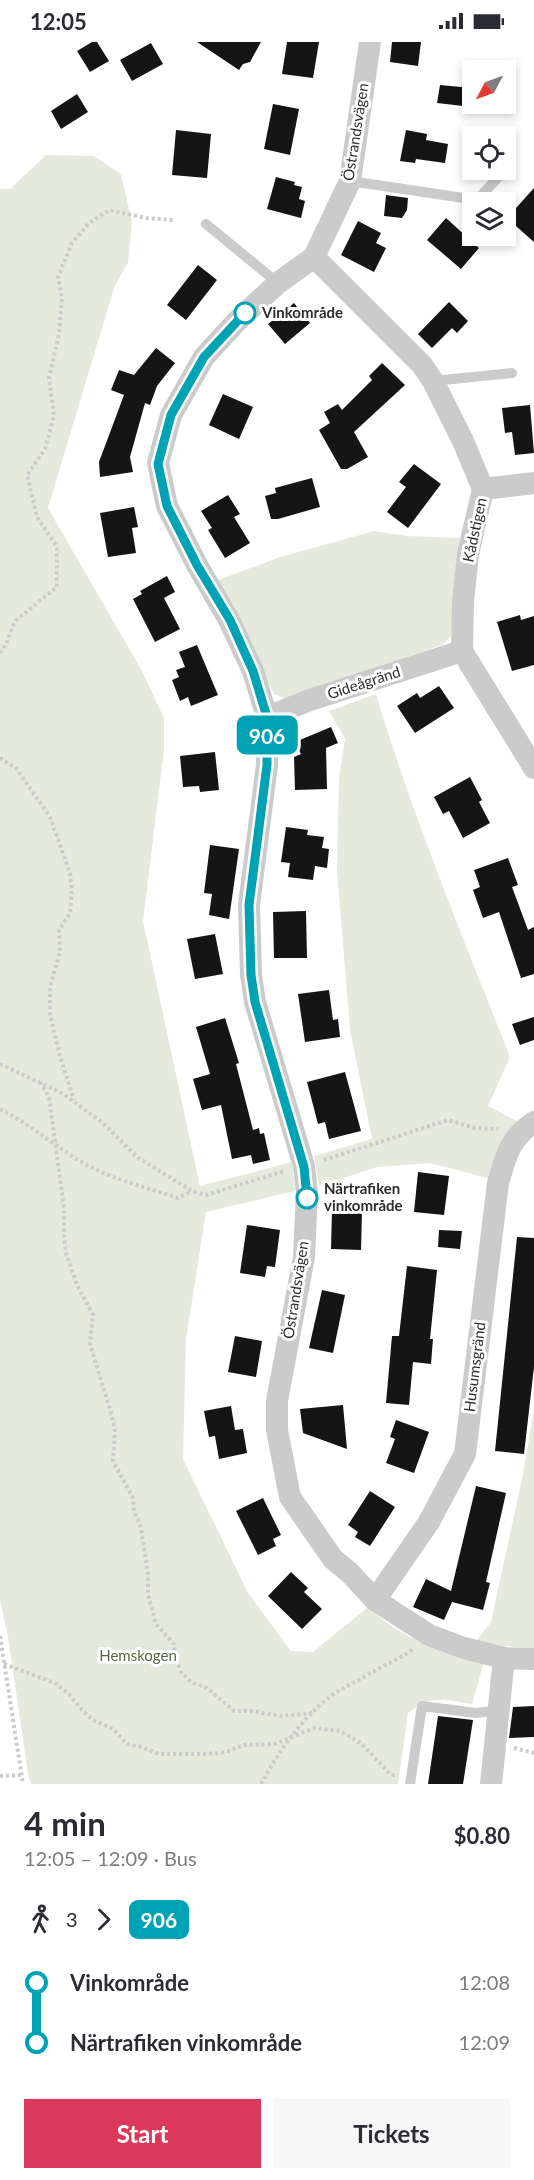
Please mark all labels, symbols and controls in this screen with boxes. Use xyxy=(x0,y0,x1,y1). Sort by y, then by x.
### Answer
text: 12:05 xyxy=(30,8,87,35)
north arrow xyxy=(462,60,516,114)
map controls xyxy=(462,60,516,246)
street label: Östrandsvägen xyxy=(338,82,372,182)
button: locate xyxy=(462,126,516,180)
button: layers xyxy=(462,192,516,246)
marker: Vinkområde xyxy=(234,302,256,324)
place label: Vinkområde xyxy=(261,303,343,321)
street label: Kådstigen xyxy=(458,496,490,564)
street label: Gideågränd xyxy=(325,662,402,702)
line badge: 906 xyxy=(232,716,302,754)
text: 906 xyxy=(249,723,285,748)
place label: Närtrafiken vinkområde xyxy=(324,1179,403,1214)
marker: Närtrafiken vinkområde xyxy=(296,1187,318,1209)
street label: Östrandsvägen xyxy=(278,1240,312,1340)
street label: Husumsgränd xyxy=(460,1321,488,1413)
park label: Hemskogen xyxy=(99,1646,177,1664)
text: 4 min xyxy=(24,1803,106,1843)
text: $0.80 xyxy=(454,1822,510,1849)
text: 12:05 – 12:09 · Bus xyxy=(24,1846,197,1870)
icon: walk xyxy=(24,1903,57,1936)
icon: forward xyxy=(87,1903,120,1936)
text: 3 xyxy=(66,1907,78,1931)
text: 906 xyxy=(141,1907,177,1932)
text: Vinkområde xyxy=(70,1969,189,1996)
text: 12:08 xyxy=(459,1970,510,1994)
text: Närtrafiken vinkområde xyxy=(70,2029,302,2056)
text: 12:09 xyxy=(459,2030,510,2054)
button: Start xyxy=(24,2099,261,2168)
button: Tickets xyxy=(273,2099,510,2168)

